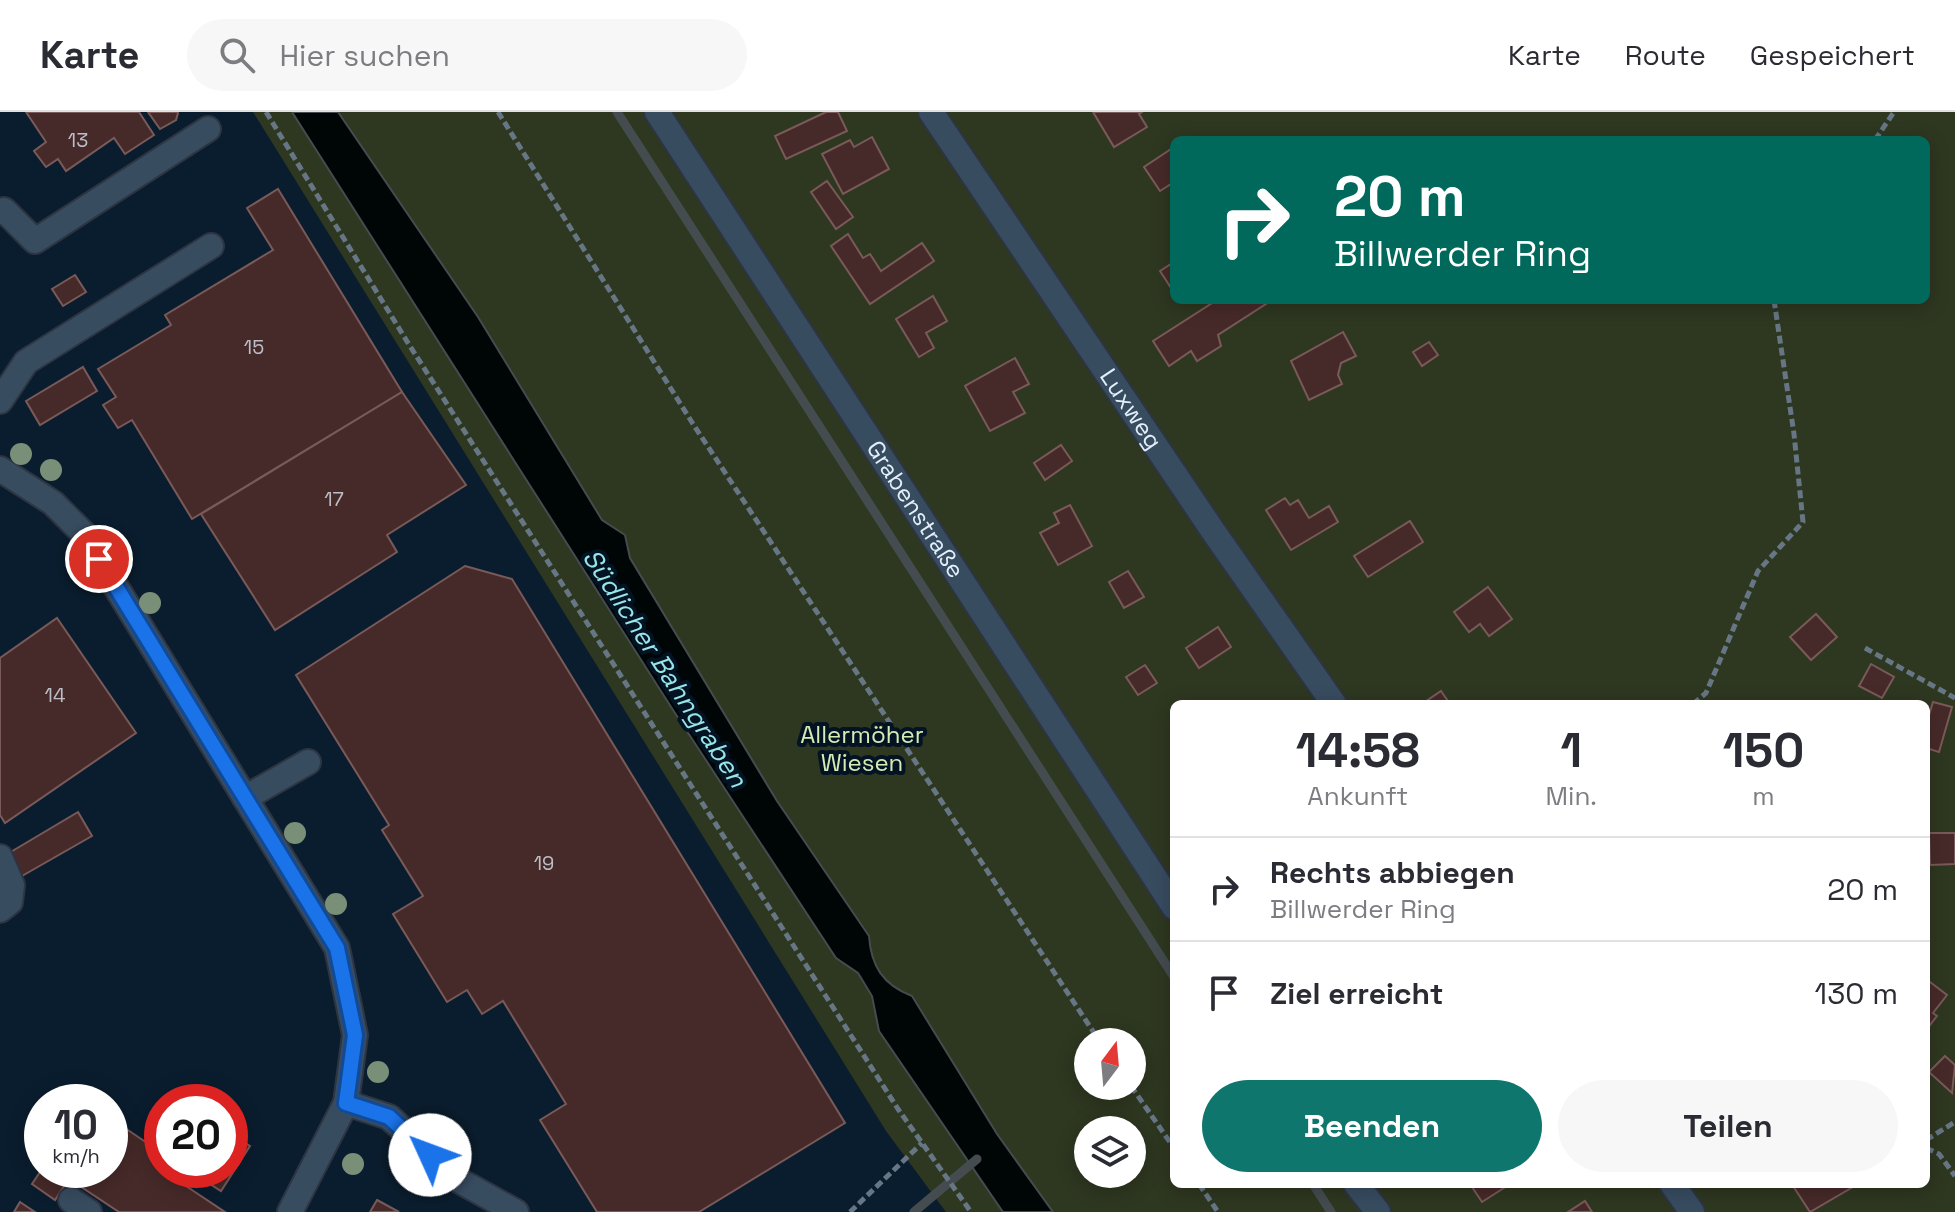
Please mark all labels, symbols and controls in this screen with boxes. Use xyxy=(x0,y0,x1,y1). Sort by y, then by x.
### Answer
search box xyxy=(187,19,747,91)
text: Karte xyxy=(40,31,139,79)
icon: search xyxy=(215,33,259,77)
text: Hier suchen xyxy=(279,36,450,75)
text: Karte xyxy=(1508,37,1581,73)
text: Route xyxy=(1625,37,1706,73)
text: Gespeichert xyxy=(1750,37,1915,73)
house number: 13 xyxy=(68,127,88,153)
text: 20 m xyxy=(1334,161,1466,232)
icon: right xyxy=(1202,168,1306,272)
text: Billwerder Ring xyxy=(1334,231,1591,277)
house number: 15 xyxy=(244,334,264,360)
street label: Luxweg xyxy=(1093,362,1169,455)
street label: Grabenstraße xyxy=(860,434,972,584)
house number: 17 xyxy=(324,486,344,512)
pin xyxy=(65,525,133,593)
icon: arrive xyxy=(77,537,121,581)
water label: Südlicher Bahngraben xyxy=(575,542,755,795)
house number: 14 xyxy=(45,682,65,708)
park label: Allermöher Wiesen xyxy=(800,719,924,778)
text: 14:58 xyxy=(1296,720,1420,781)
text: 1 xyxy=(1560,720,1582,781)
text: 150 xyxy=(1723,720,1804,781)
text: Ankunft xyxy=(1307,779,1408,813)
text: Min. xyxy=(1546,779,1597,813)
text: m xyxy=(1752,779,1775,813)
house number: 19 xyxy=(534,850,554,876)
text: Rechts abbiegen xyxy=(1270,853,1515,892)
icon: right xyxy=(1202,867,1246,911)
text: 20 m xyxy=(1827,870,1898,909)
text: Billwerder Ring xyxy=(1270,892,1456,926)
icon: arrive xyxy=(1202,971,1246,1015)
text: Ziel erreicht xyxy=(1270,974,1443,1013)
text: 130 m xyxy=(1815,974,1898,1013)
north arrow xyxy=(1074,1028,1146,1100)
map controls xyxy=(1074,1028,1146,1188)
button: Beenden xyxy=(1202,1080,1542,1172)
button: Teilen xyxy=(1558,1080,1898,1172)
speed limit sign: 20 xyxy=(144,1084,248,1188)
text: 10 xyxy=(54,1100,98,1151)
position arrow xyxy=(388,1113,472,1197)
button: layers xyxy=(1074,1116,1146,1188)
text: km/h xyxy=(52,1143,100,1169)

